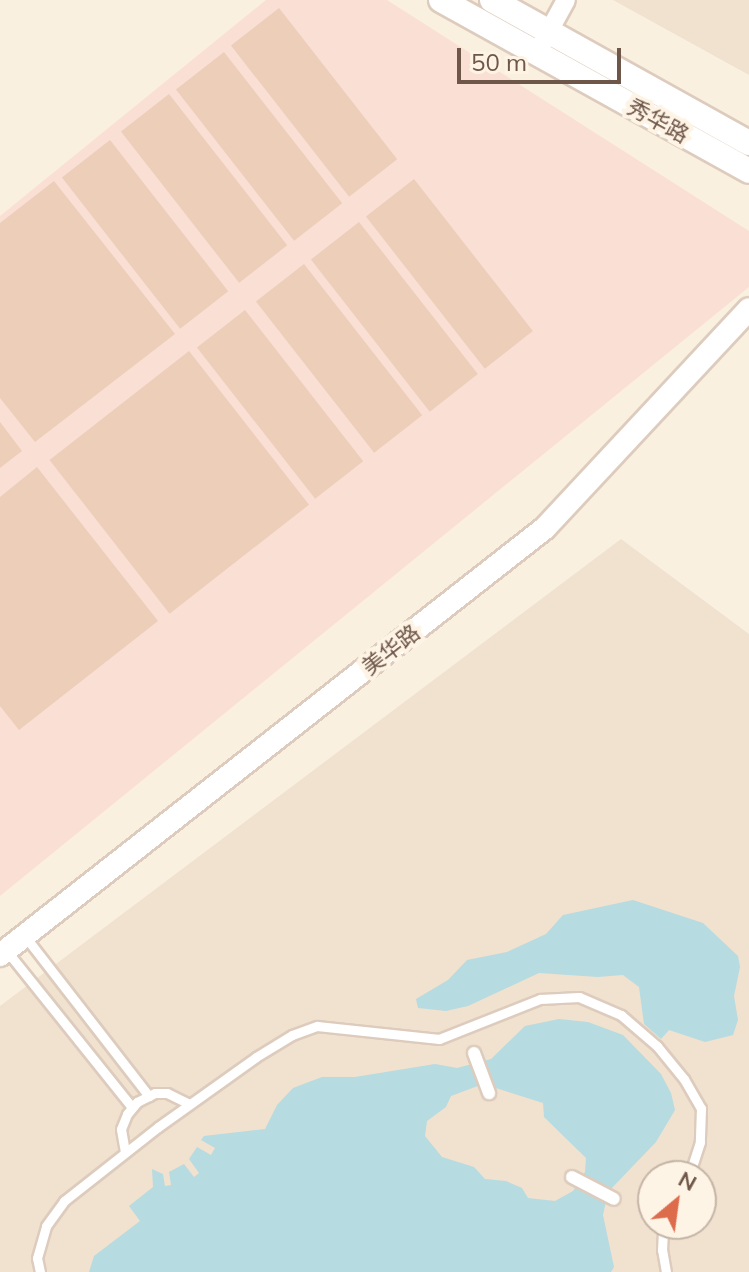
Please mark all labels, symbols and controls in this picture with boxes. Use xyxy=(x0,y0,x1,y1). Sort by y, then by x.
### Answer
scale bar xyxy=(461,32,625,82)
text: 50 m xyxy=(471,47,527,77)
street label: 秀华路 xyxy=(623,93,693,149)
street label: 美华路 xyxy=(357,619,425,681)
north arrow xyxy=(637,1160,717,1240)
text: N xyxy=(674,1164,702,1197)

